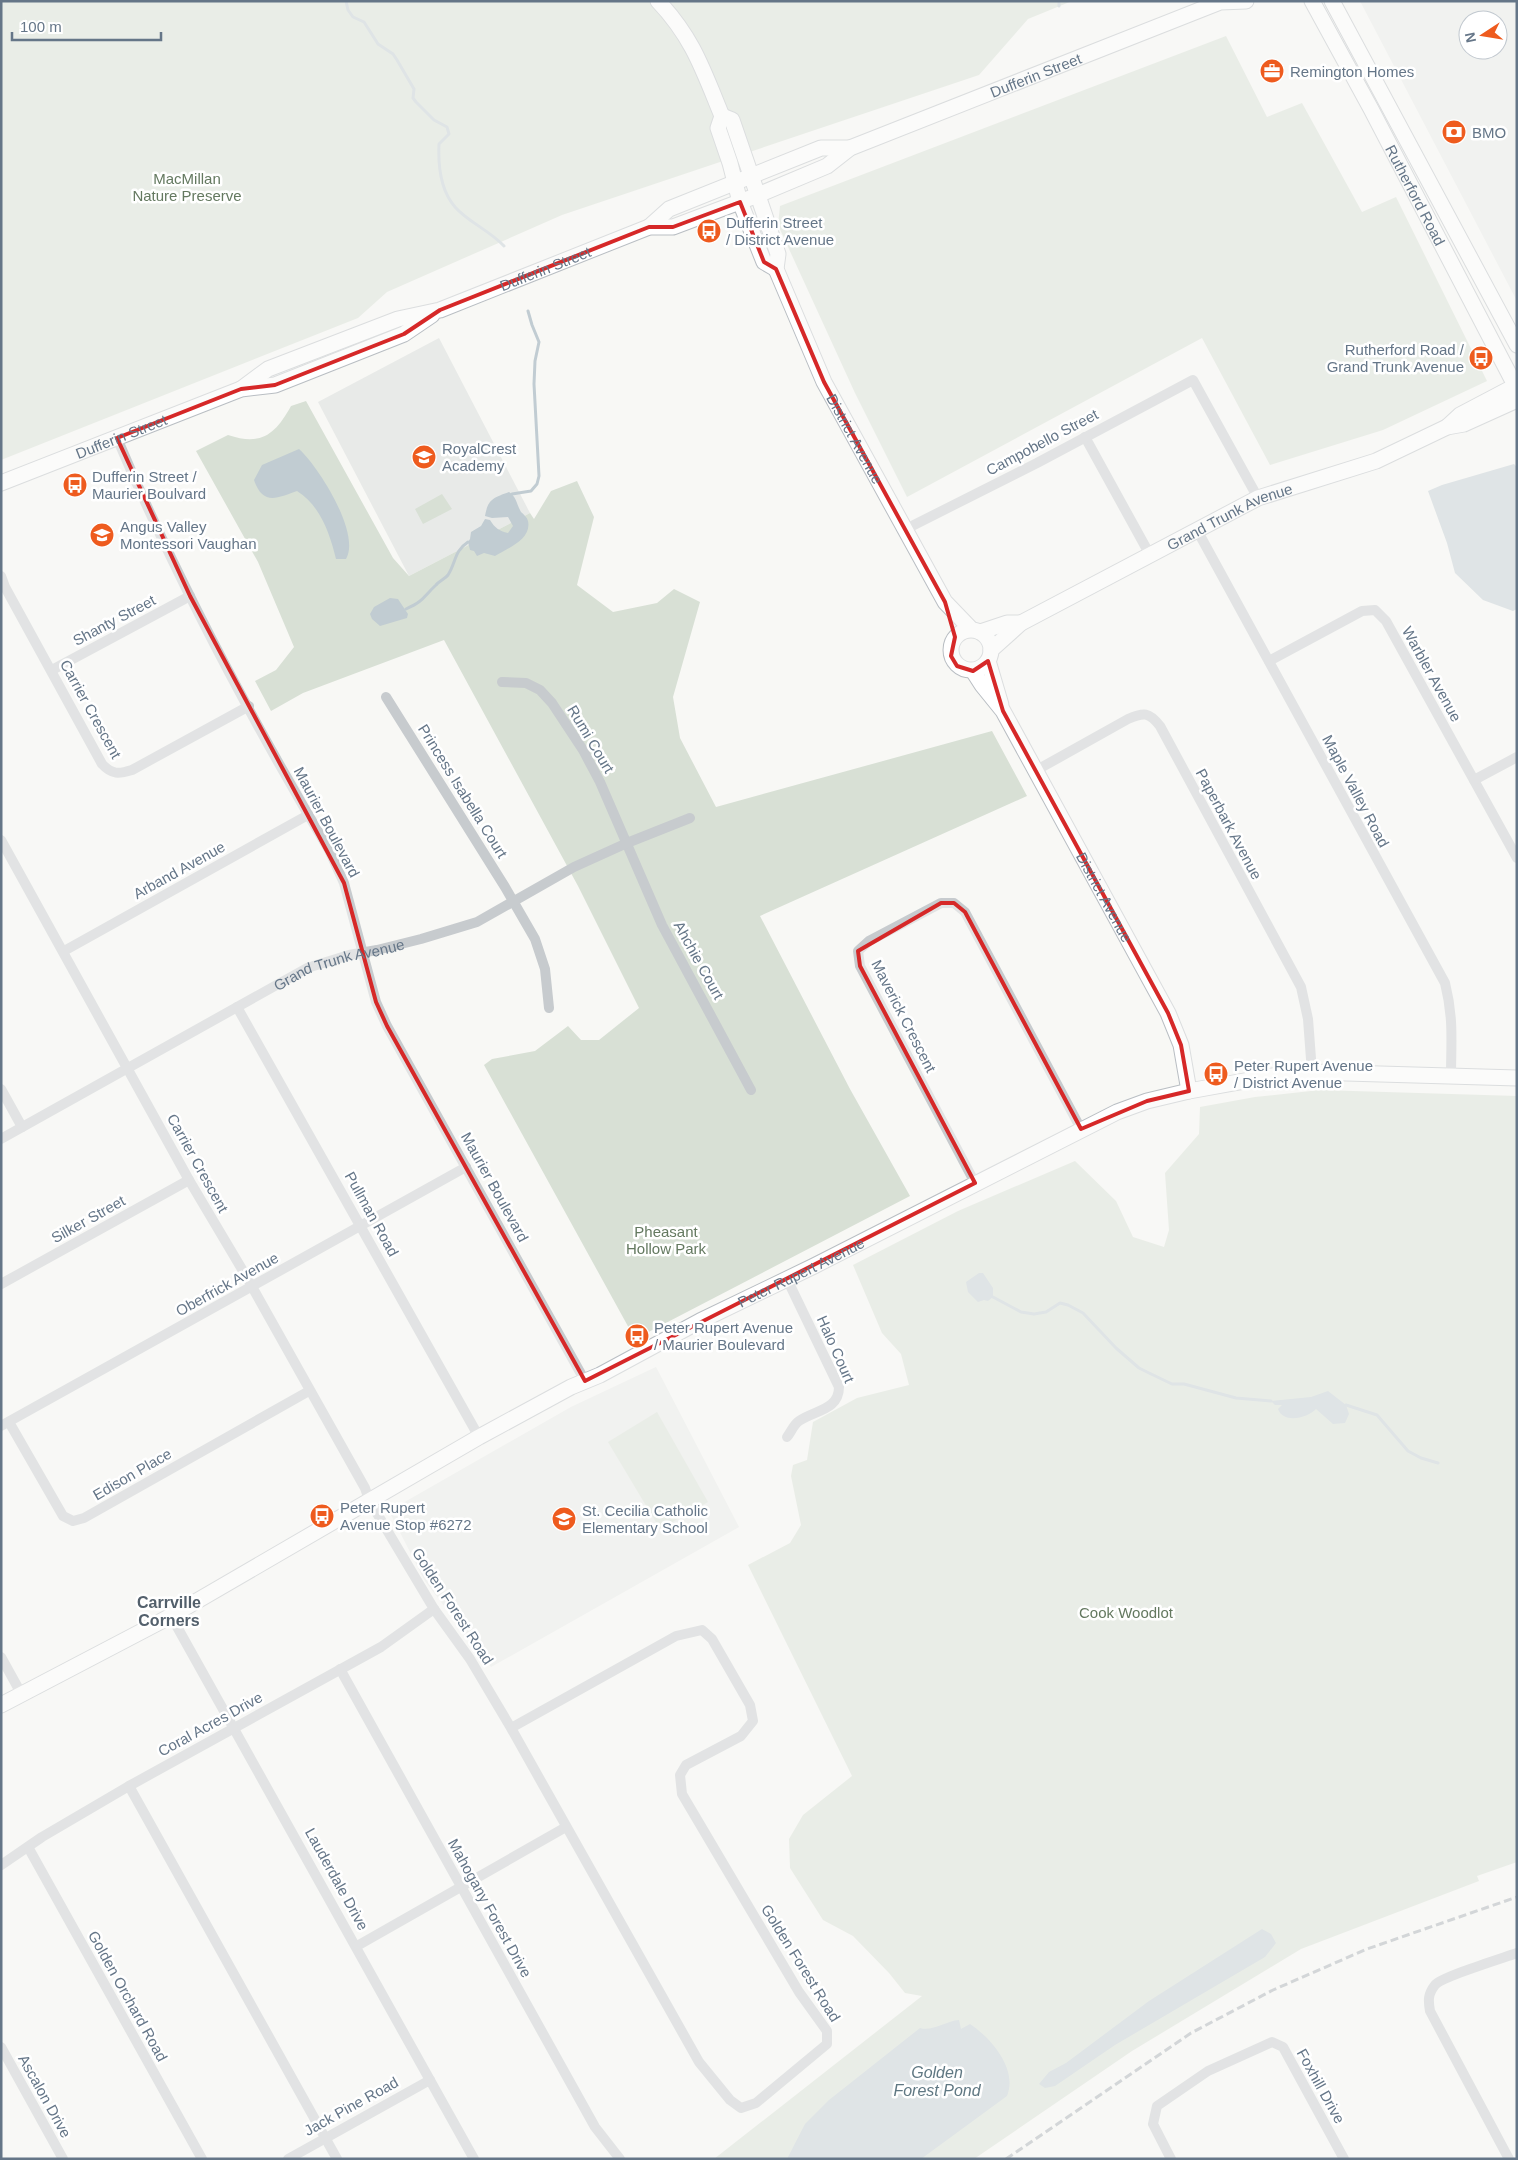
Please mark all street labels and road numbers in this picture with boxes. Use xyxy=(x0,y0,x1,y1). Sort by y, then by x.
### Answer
street label: Dufferin Street xyxy=(987,49,1084,100)
street label: Rutherford Road xyxy=(1383,142,1449,248)
street label: Dufferin Street xyxy=(497,242,594,294)
street label: District Avenue xyxy=(824,391,887,486)
street label: Campobello Street xyxy=(983,405,1102,479)
street label: Dufferin Street xyxy=(73,410,170,461)
street label: Grand Trunk Avenue xyxy=(1164,479,1294,553)
street label: Shanty Street xyxy=(70,591,159,649)
street label: Warbler Avenue xyxy=(1399,624,1465,724)
street label: Carrier Crescent xyxy=(57,657,126,762)
street label: Rumi Court xyxy=(564,702,618,777)
street label: Princess Isabella Court xyxy=(415,721,512,862)
street label: Maple Valley Road xyxy=(1319,732,1393,850)
street label: Maurier Boulevard xyxy=(291,764,363,880)
street label: Paperbark Avenue xyxy=(1193,766,1265,882)
street label: Arband Avenue xyxy=(130,838,228,902)
street label: District Avenue xyxy=(1073,849,1136,945)
street label: Ahchie Court xyxy=(671,918,728,1003)
street label: Grand Trunk Avenue xyxy=(270,935,406,994)
street label: Maverick Crescent xyxy=(868,957,940,1076)
street label: Carrier Crescent xyxy=(164,1111,233,1216)
street label: Maurier Boulevard xyxy=(458,1129,532,1245)
street label: Pullman Road xyxy=(342,1169,402,1259)
street label: Silker Street xyxy=(48,1191,129,1246)
street label: Peter Rupert Avenue xyxy=(735,1233,867,1310)
street label: Oberfrick Avenue xyxy=(173,1249,281,1319)
street label: Halo Court xyxy=(814,1313,859,1386)
street label: Edison Place xyxy=(90,1445,174,1503)
street label: Golden Forest Road xyxy=(409,1545,497,1667)
street label: Coral Acres Drive xyxy=(155,1688,265,1760)
street label: Lauderdale Drive xyxy=(302,1825,372,1933)
street label: Mahogany Forest Drive xyxy=(445,1836,535,1980)
street label: Golden Forest Road xyxy=(758,1901,844,2025)
street label: Golden Orchard Road xyxy=(85,1928,171,2064)
street label: Foxhill Drive xyxy=(1294,2046,1348,2126)
street label: Ascalon Drive xyxy=(15,2051,75,2141)
street label: Jack Pine Road xyxy=(301,2073,401,2139)

